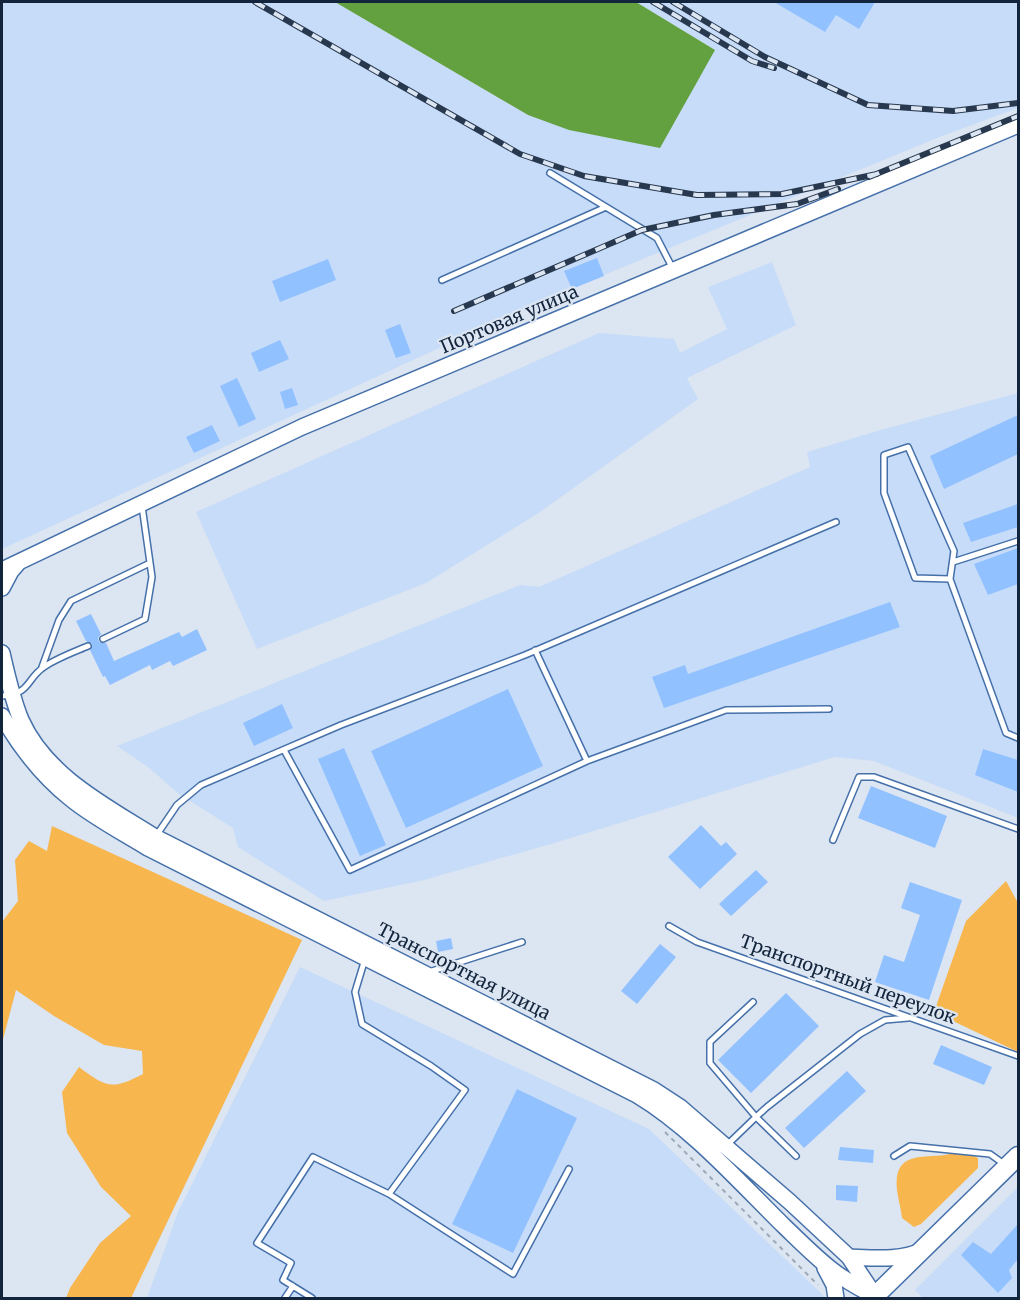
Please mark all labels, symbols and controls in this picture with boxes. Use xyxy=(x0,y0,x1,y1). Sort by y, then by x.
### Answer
street label: Портовая улица xyxy=(436,279,582,358)
street label: Транспортная улица xyxy=(374,917,555,1025)
street label: Транспортный переулок xyxy=(737,929,960,1029)

